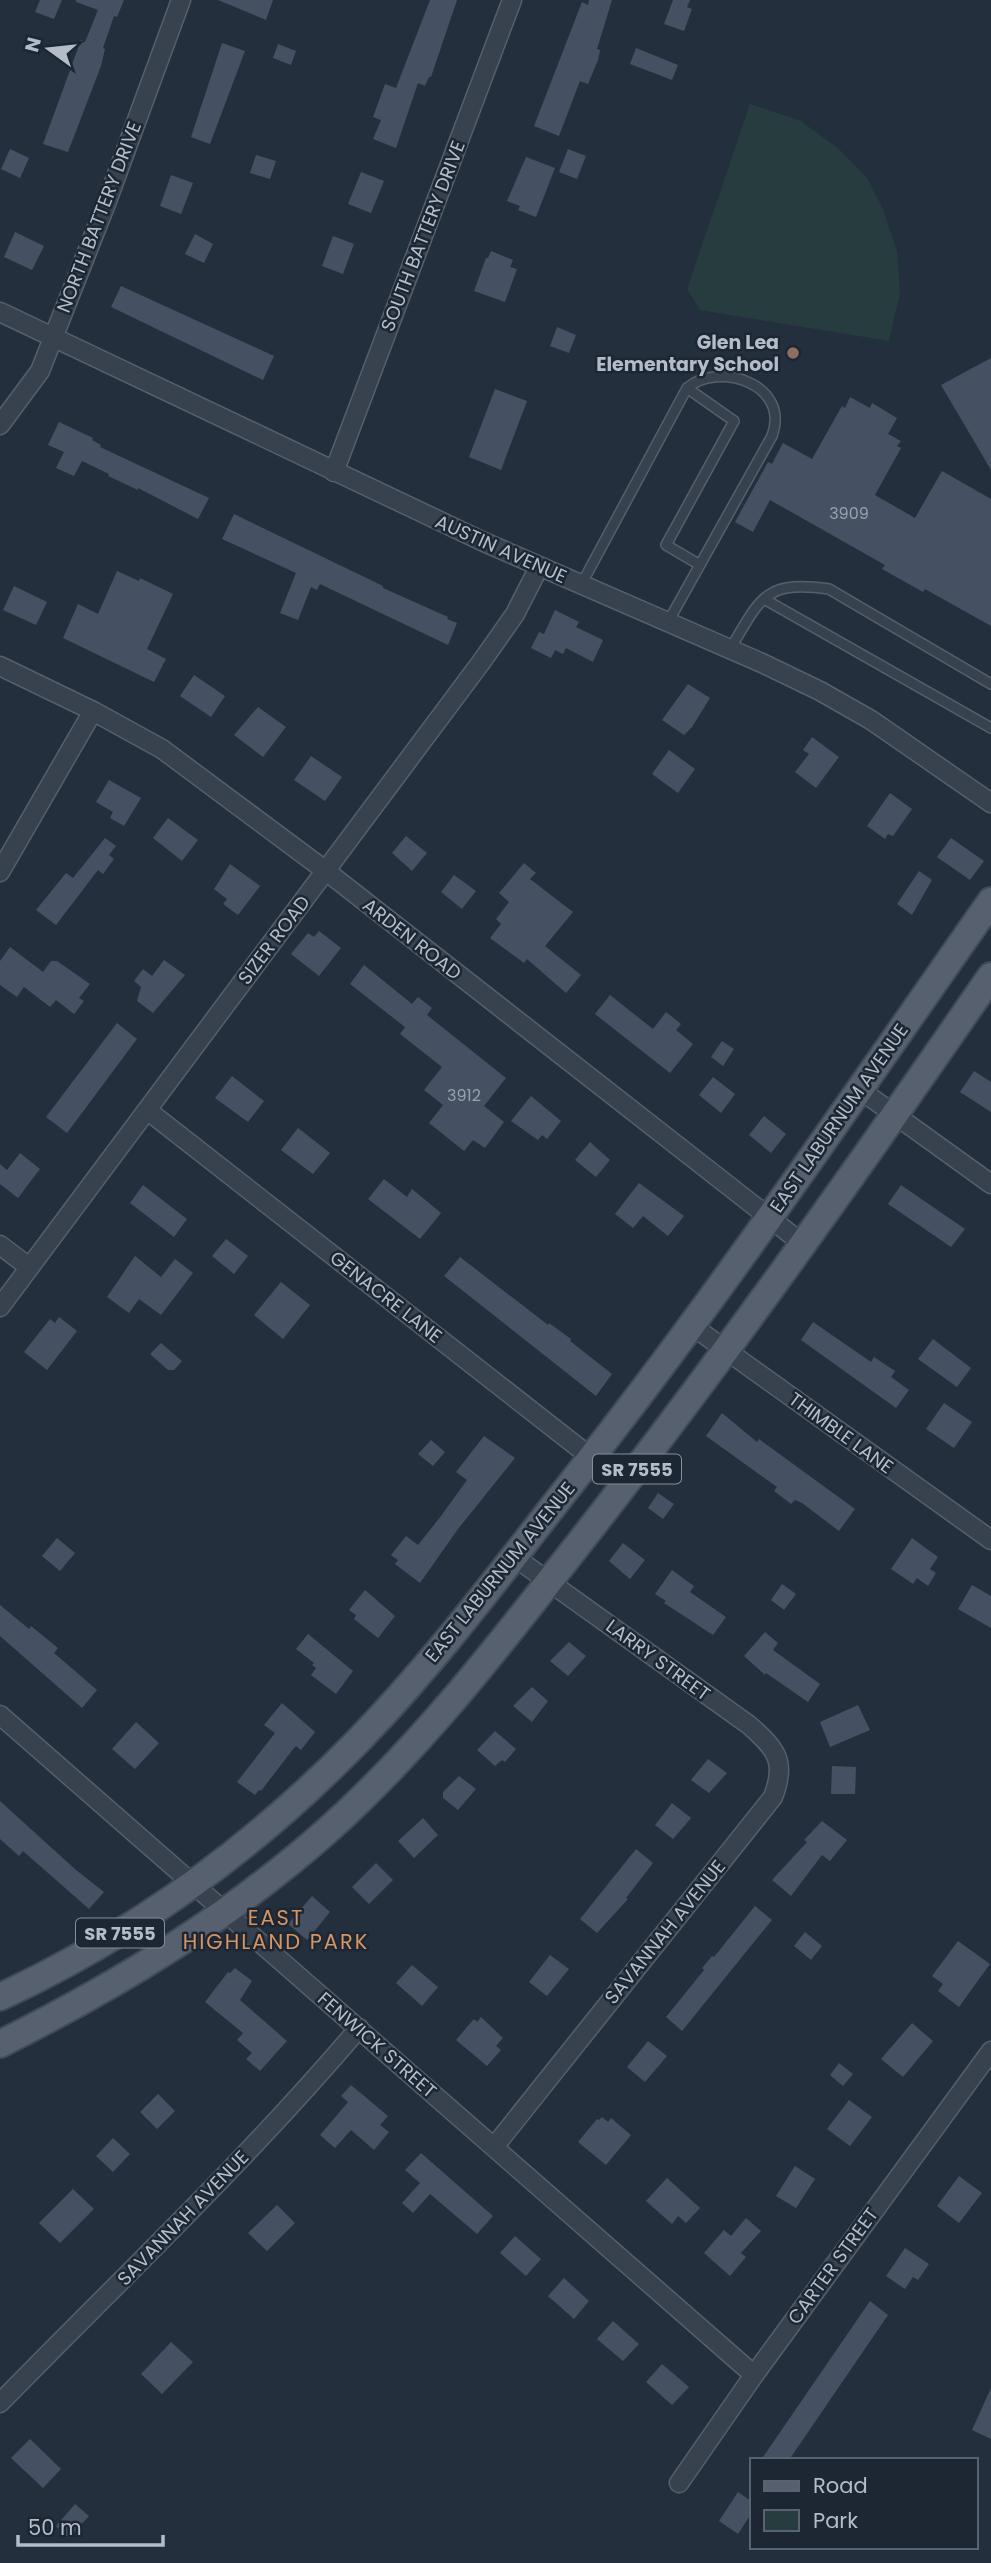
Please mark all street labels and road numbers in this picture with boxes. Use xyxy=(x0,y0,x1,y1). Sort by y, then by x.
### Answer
street label: NORTH BATTERY DRIVE xyxy=(50,117,148,317)
street label: SOUTH BATTERY DRIVE xyxy=(374,137,472,335)
street label: AUSTIN AVENUE xyxy=(431,508,571,590)
street label: SIZER ROAD xyxy=(232,890,316,990)
street label: ARDEN ROAD xyxy=(357,892,467,986)
street label: EAST LABURNUM AVENUE xyxy=(763,1018,915,1218)
street label: GENACRE LANE xyxy=(324,1245,448,1349)
street label: THIMBLE LANE xyxy=(783,1386,899,1480)
road number: SR 7555 xyxy=(593,1454,681,1484)
street label: EAST LABURNUM AVENUE xyxy=(419,1476,581,1668)
street label: LARRY STREET xyxy=(600,1613,716,1707)
street label: SAVANNAH AVENUE xyxy=(598,1854,732,2010)
road number: SR 7555 xyxy=(76,1919,164,1948)
street label: FENWICK STREET xyxy=(312,1986,442,2104)
street label: SAVANNAH AVENUE xyxy=(111,2144,255,2292)
street label: CARTER STREET xyxy=(781,2202,885,2330)

